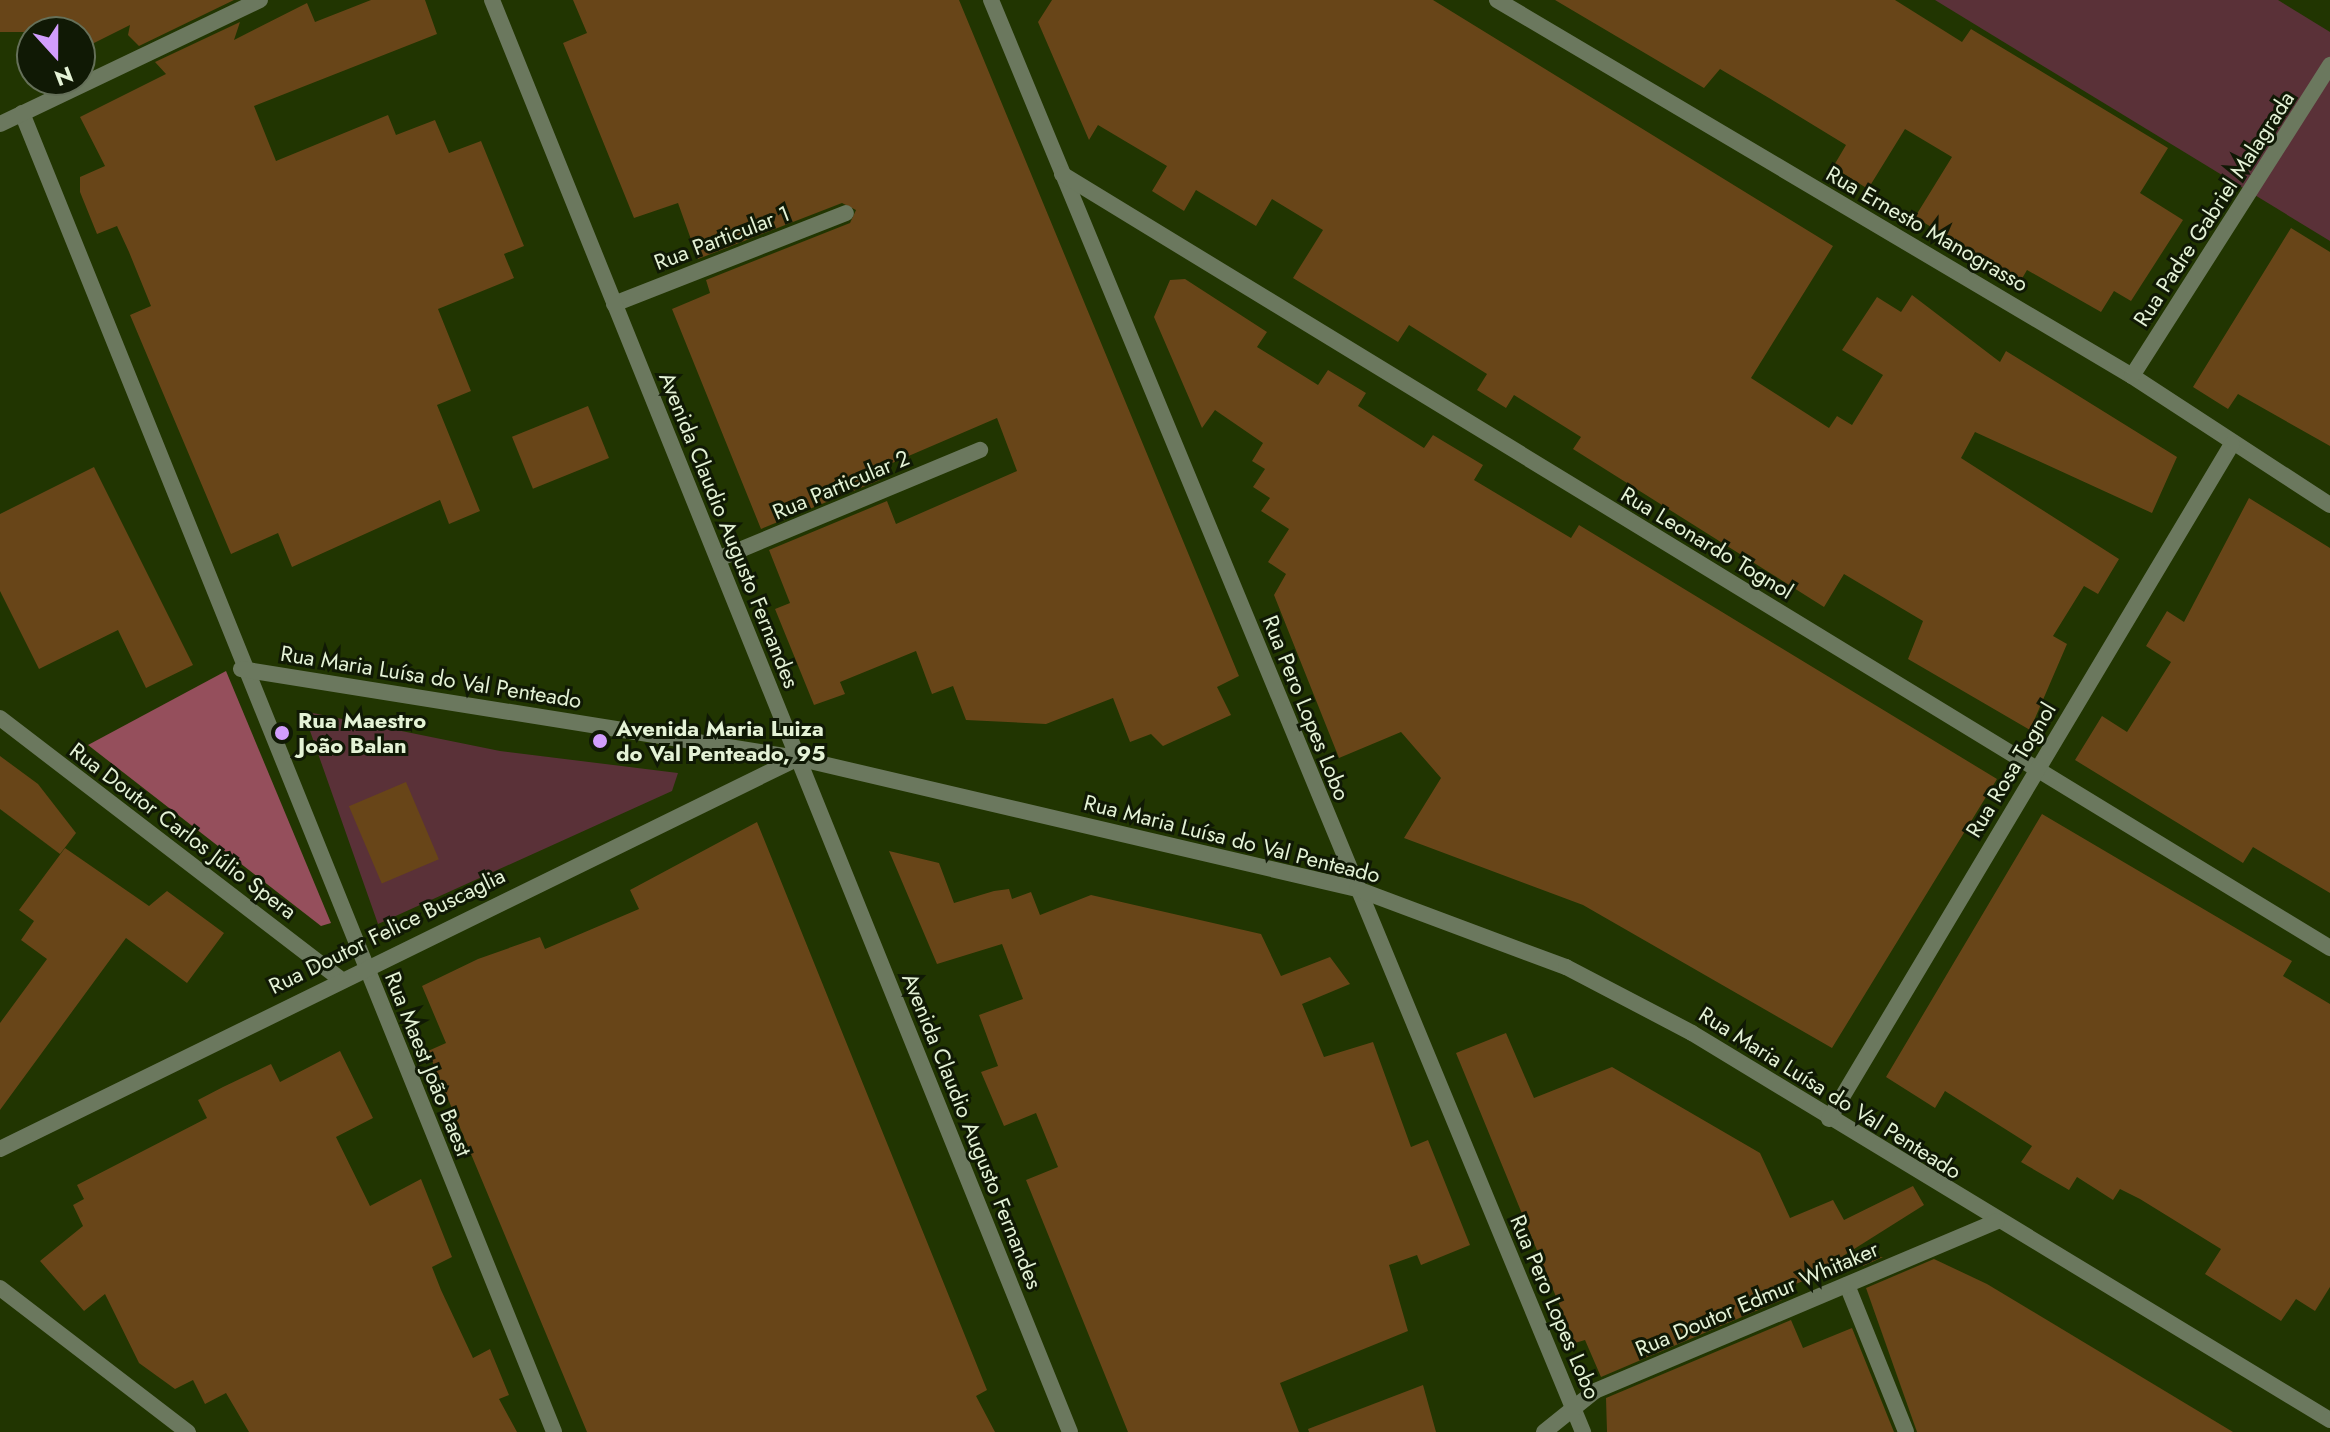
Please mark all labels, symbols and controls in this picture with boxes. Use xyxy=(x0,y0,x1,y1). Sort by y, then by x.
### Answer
north arrow xyxy=(16,16,96,96)
text: N xyxy=(50,58,78,95)
street label: Rua Padre Gabriel Malagrada xyxy=(2128,87,2300,331)
street label: Rua Ernesto Manograsso xyxy=(1821,160,2033,298)
street label: Rua Particular 1 xyxy=(650,200,794,276)
street label: Avenida Claudio Augusto Fernandes xyxy=(653,368,805,692)
street label: Rua Particular 2 xyxy=(769,444,913,526)
street label: Rua Leonardo Tognol xyxy=(1616,481,1798,605)
street label: Rua Pero Lopes Lobo xyxy=(1257,612,1355,804)
street label: Rua Maria Luísa do Val Penteado xyxy=(279,640,583,714)
street label: Rua Rosa Tognol xyxy=(1960,698,2062,842)
place label: Rua Maestro João Balan xyxy=(298,707,426,758)
place label: Avenida Maria Luiza do Val Penteado, 95 xyxy=(616,715,825,766)
marker: Rua Maestro João Balan xyxy=(273,724,291,742)
marker: Avenida Maria Luiza do Val Penteado, 95 xyxy=(591,732,609,750)
street label: Rua Doutor Carlos Júlio Spera xyxy=(64,737,302,925)
street label: Rua Maria Luísa do Val Penteado xyxy=(1081,789,1383,889)
street label: Rua Doutor Felice Buscaglia xyxy=(265,862,509,1000)
street label: Rua Maest João Baest xyxy=(379,968,477,1160)
street label: Avenida Claudio Augusto Fernandes xyxy=(896,969,1048,1293)
street label: Rua Maria Luísa do Val Penteado xyxy=(1694,1001,1966,1185)
street label: Rua Pero Lopes Lobo xyxy=(1504,1211,1606,1403)
street label: Rua Doutor Edmur Whitaker xyxy=(1631,1236,1883,1362)

